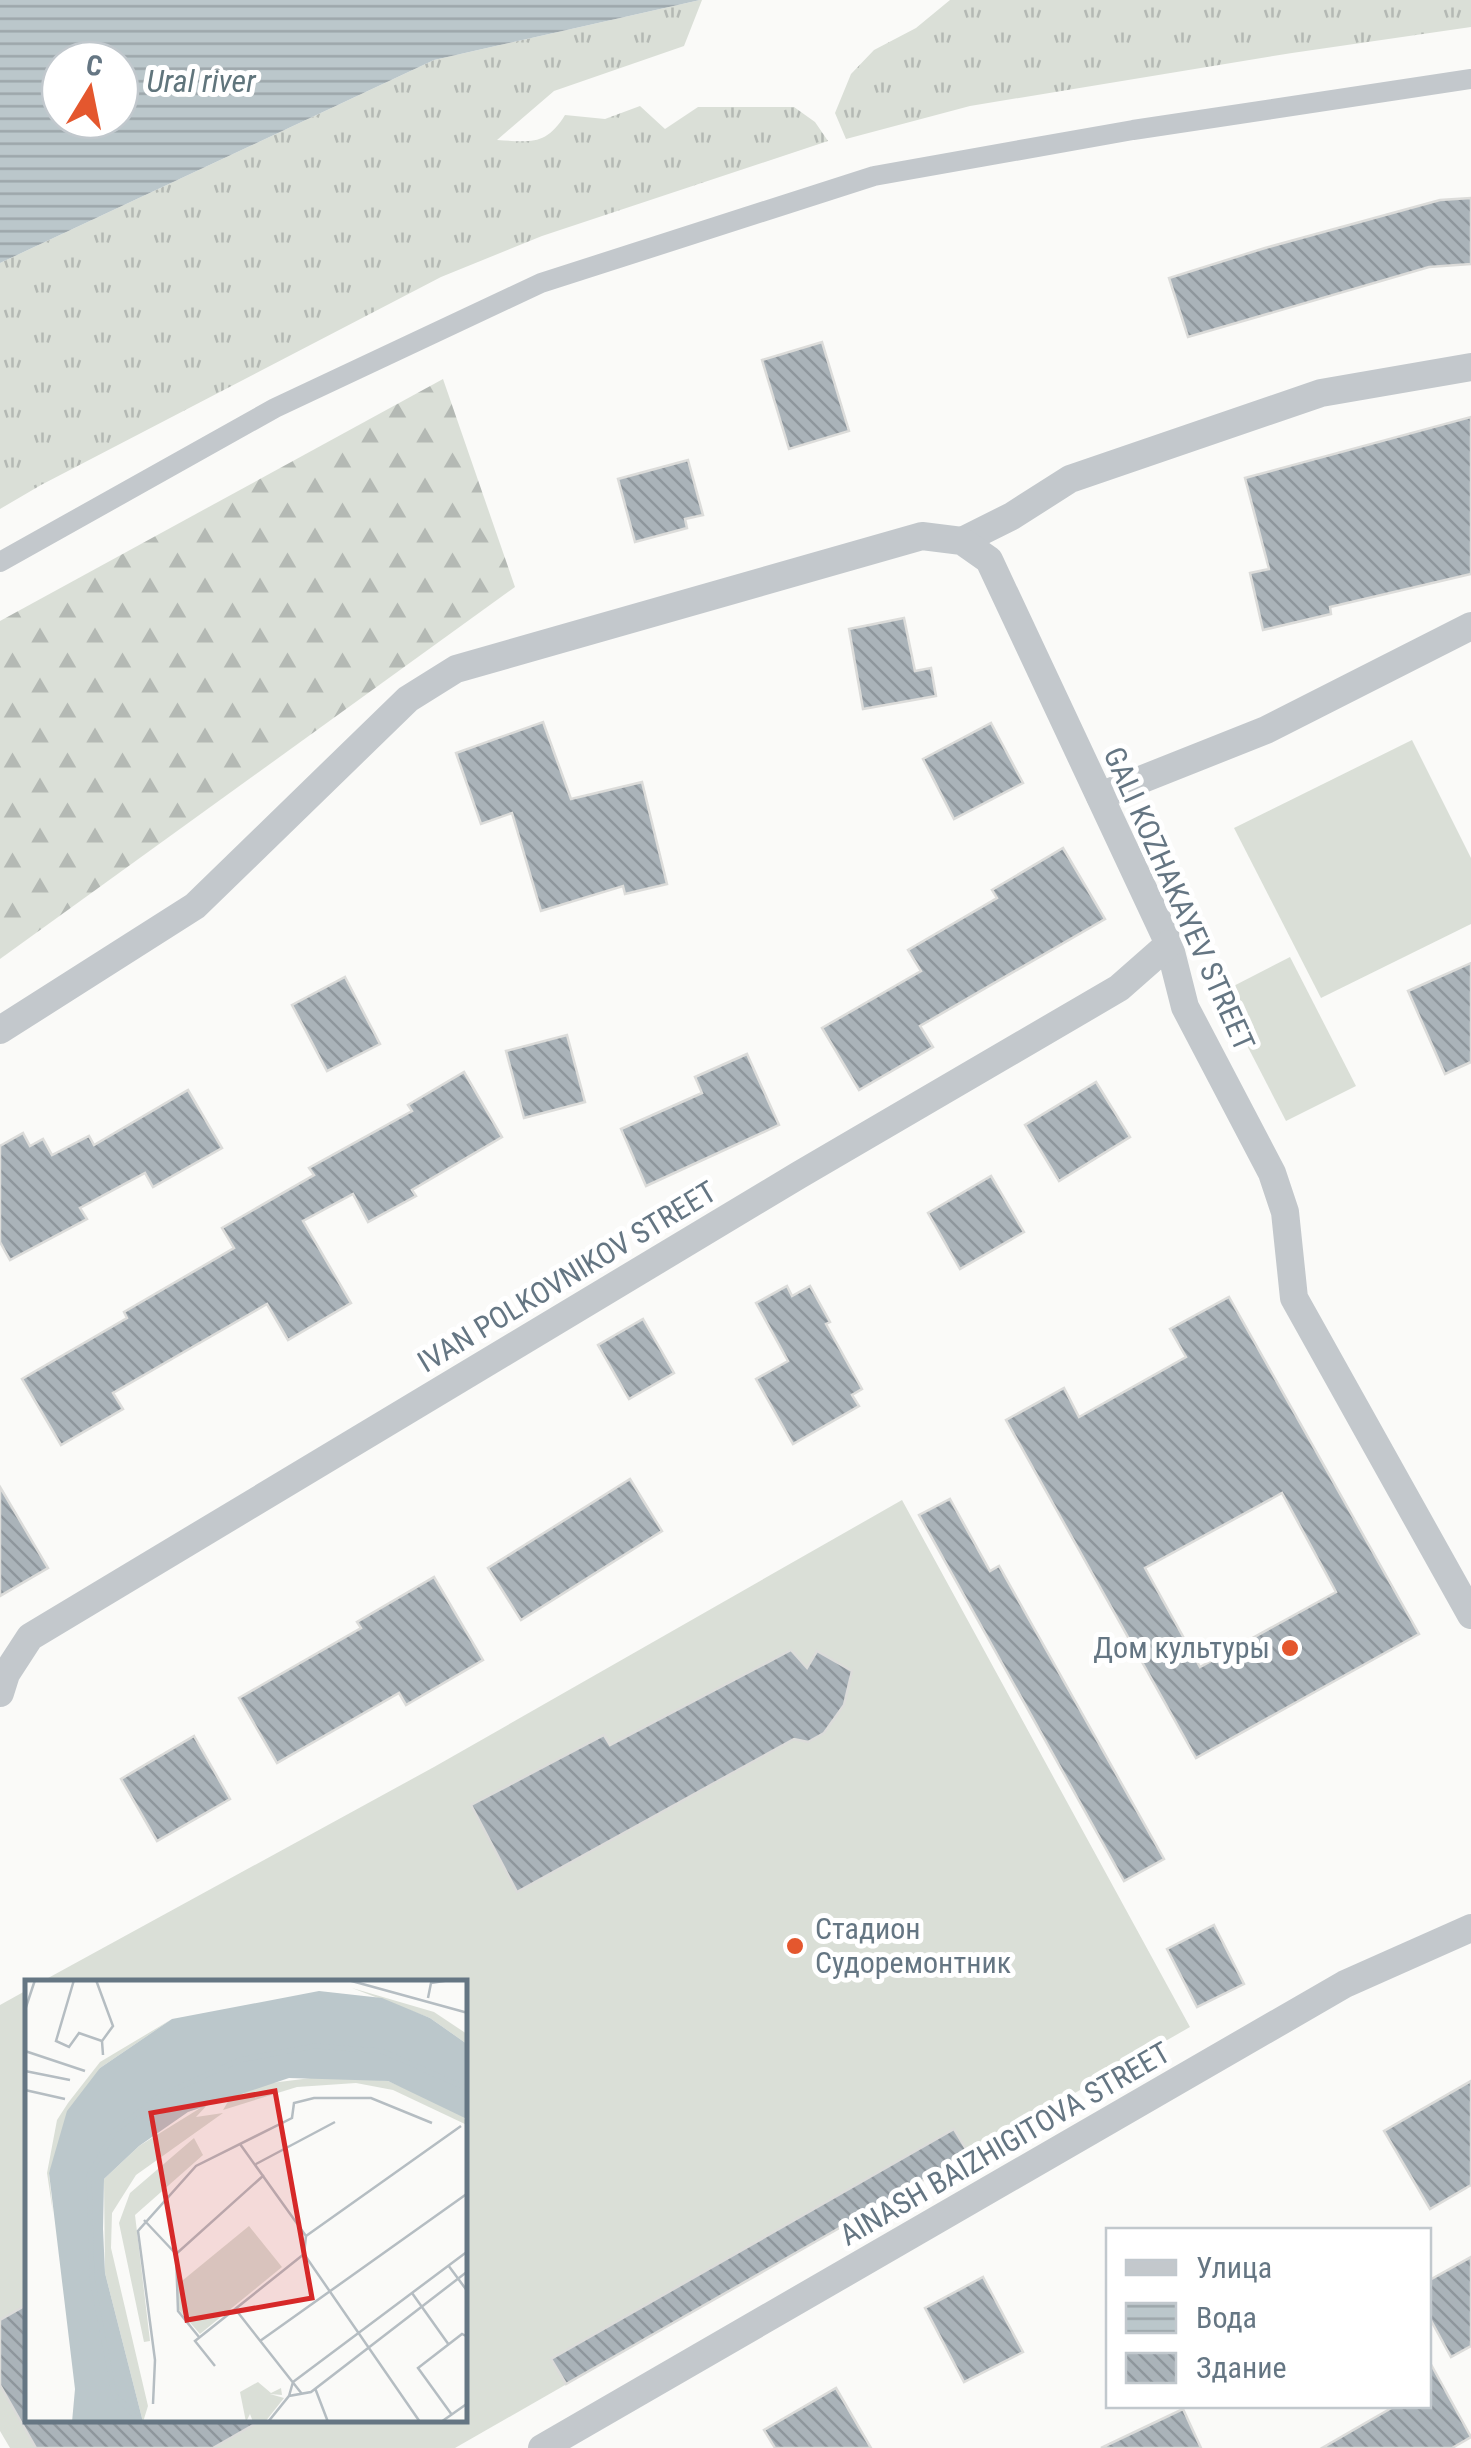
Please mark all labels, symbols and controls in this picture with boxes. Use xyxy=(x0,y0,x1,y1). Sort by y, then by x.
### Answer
north arrow xyxy=(40,40,140,140)
text: С xyxy=(84,48,105,84)
water label: Ural river xyxy=(146,62,257,100)
street label: GALI KOZHAKAYEV STREET xyxy=(1097,742,1262,1056)
street label: IVAN POLKOVNIKOV STREET xyxy=(411,1174,722,1380)
place label: Дом культуры xyxy=(1093,1630,1270,1665)
marker: Дом культуры xyxy=(1279,1637,1301,1659)
place label: Стадион Судоремонтник xyxy=(815,1911,1011,1980)
marker: Стадион Судоремонтник xyxy=(784,1935,806,1957)
inset map xyxy=(25,1980,468,2423)
street label: AINASH BAIZHIGITOVA STREET xyxy=(833,2035,1176,2253)
legend xyxy=(1106,2228,1431,2408)
text: Улица xyxy=(1196,2250,1272,2285)
text: Вода xyxy=(1196,2300,1257,2335)
text: Здание xyxy=(1196,2350,1287,2385)

